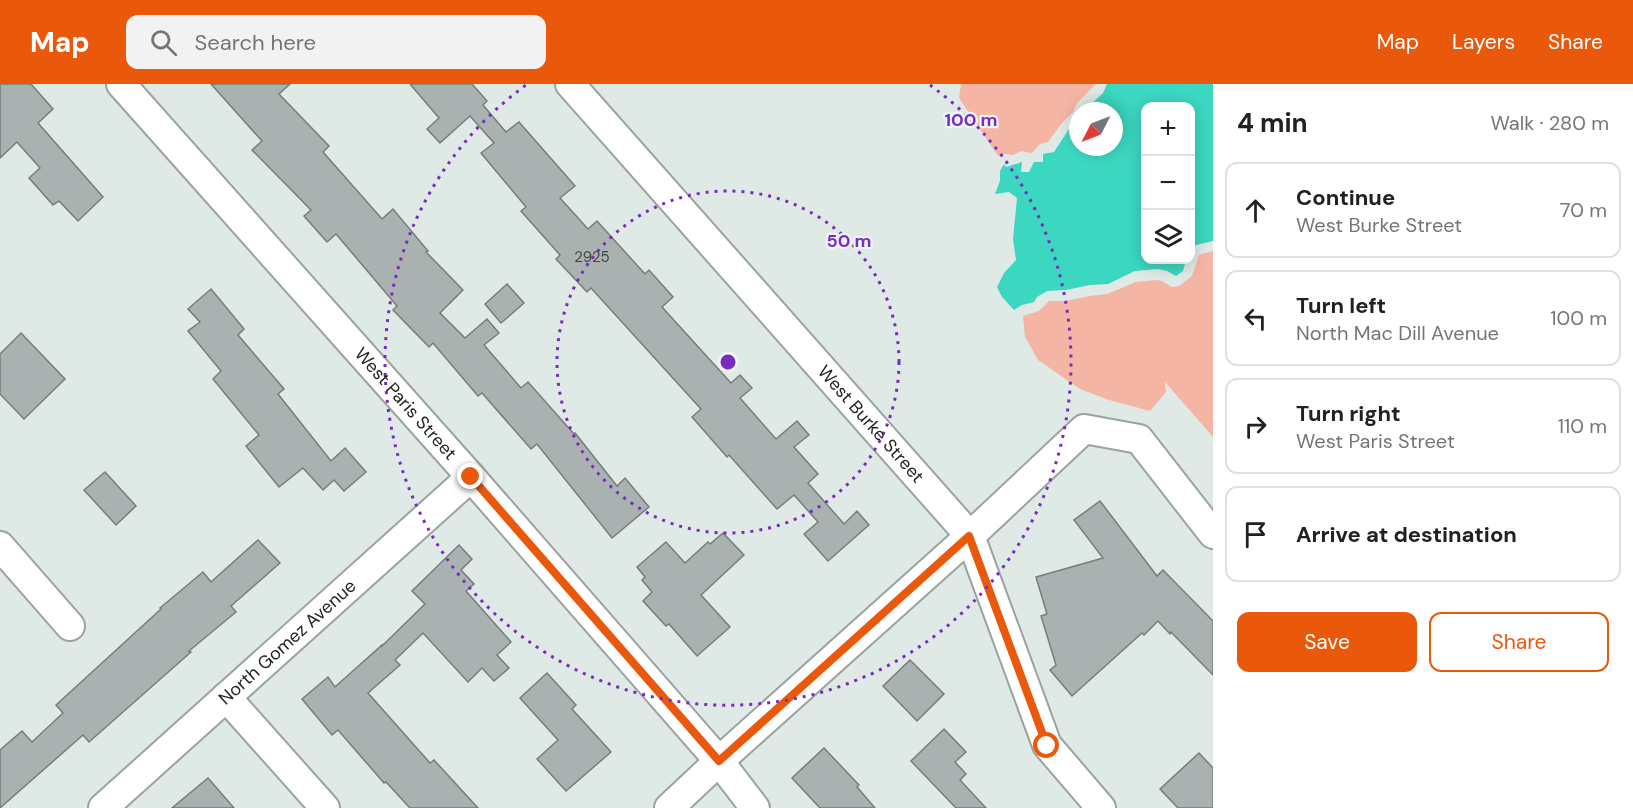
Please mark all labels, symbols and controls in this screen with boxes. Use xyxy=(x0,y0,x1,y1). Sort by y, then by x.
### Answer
search box xyxy=(126,15,546,69)
text: Map xyxy=(30,24,90,61)
icon: search xyxy=(147,26,180,59)
text: Search here xyxy=(195,28,316,57)
text: Map xyxy=(1377,28,1419,56)
text: Layers xyxy=(1452,28,1515,56)
text: Share xyxy=(1548,28,1603,56)
north arrow xyxy=(1069,102,1123,156)
map controls xyxy=(1141,102,1195,264)
button: + xyxy=(1141,102,1195,156)
text: 4 min xyxy=(1237,106,1308,140)
text: 100 m xyxy=(944,108,998,132)
text: Walk · 280 m xyxy=(1490,110,1609,136)
button: − xyxy=(1141,156,1195,210)
text: Continue xyxy=(1296,183,1395,212)
icon: ahead xyxy=(1239,194,1272,227)
text: 70 m xyxy=(1560,197,1607,223)
button: layers xyxy=(1141,210,1195,264)
text: West Burke Street xyxy=(1296,212,1462,238)
text: 50 m xyxy=(826,229,872,253)
house number: 2925 xyxy=(574,247,610,267)
text: Turn left xyxy=(1296,291,1386,320)
icon: left xyxy=(1239,302,1272,335)
text: 100 m xyxy=(1550,305,1607,331)
text: North Mac Dill Avenue xyxy=(1296,320,1499,346)
street label: West Paris Street xyxy=(349,342,462,465)
centre of rings xyxy=(718,352,738,372)
street label: West Burke Street xyxy=(812,360,929,488)
text: Turn right xyxy=(1296,399,1401,428)
icon: right xyxy=(1239,410,1272,443)
text: 110 m xyxy=(1558,413,1607,439)
text: West Paris Street xyxy=(1296,428,1455,454)
route end xyxy=(457,463,483,489)
icon: arrive xyxy=(1239,518,1272,551)
text: Arrive at destination xyxy=(1296,520,1517,549)
street label: North Gomez Avenue xyxy=(214,574,361,710)
button: Save xyxy=(1237,612,1417,672)
button: Share xyxy=(1429,612,1609,672)
route start xyxy=(1033,732,1059,758)

